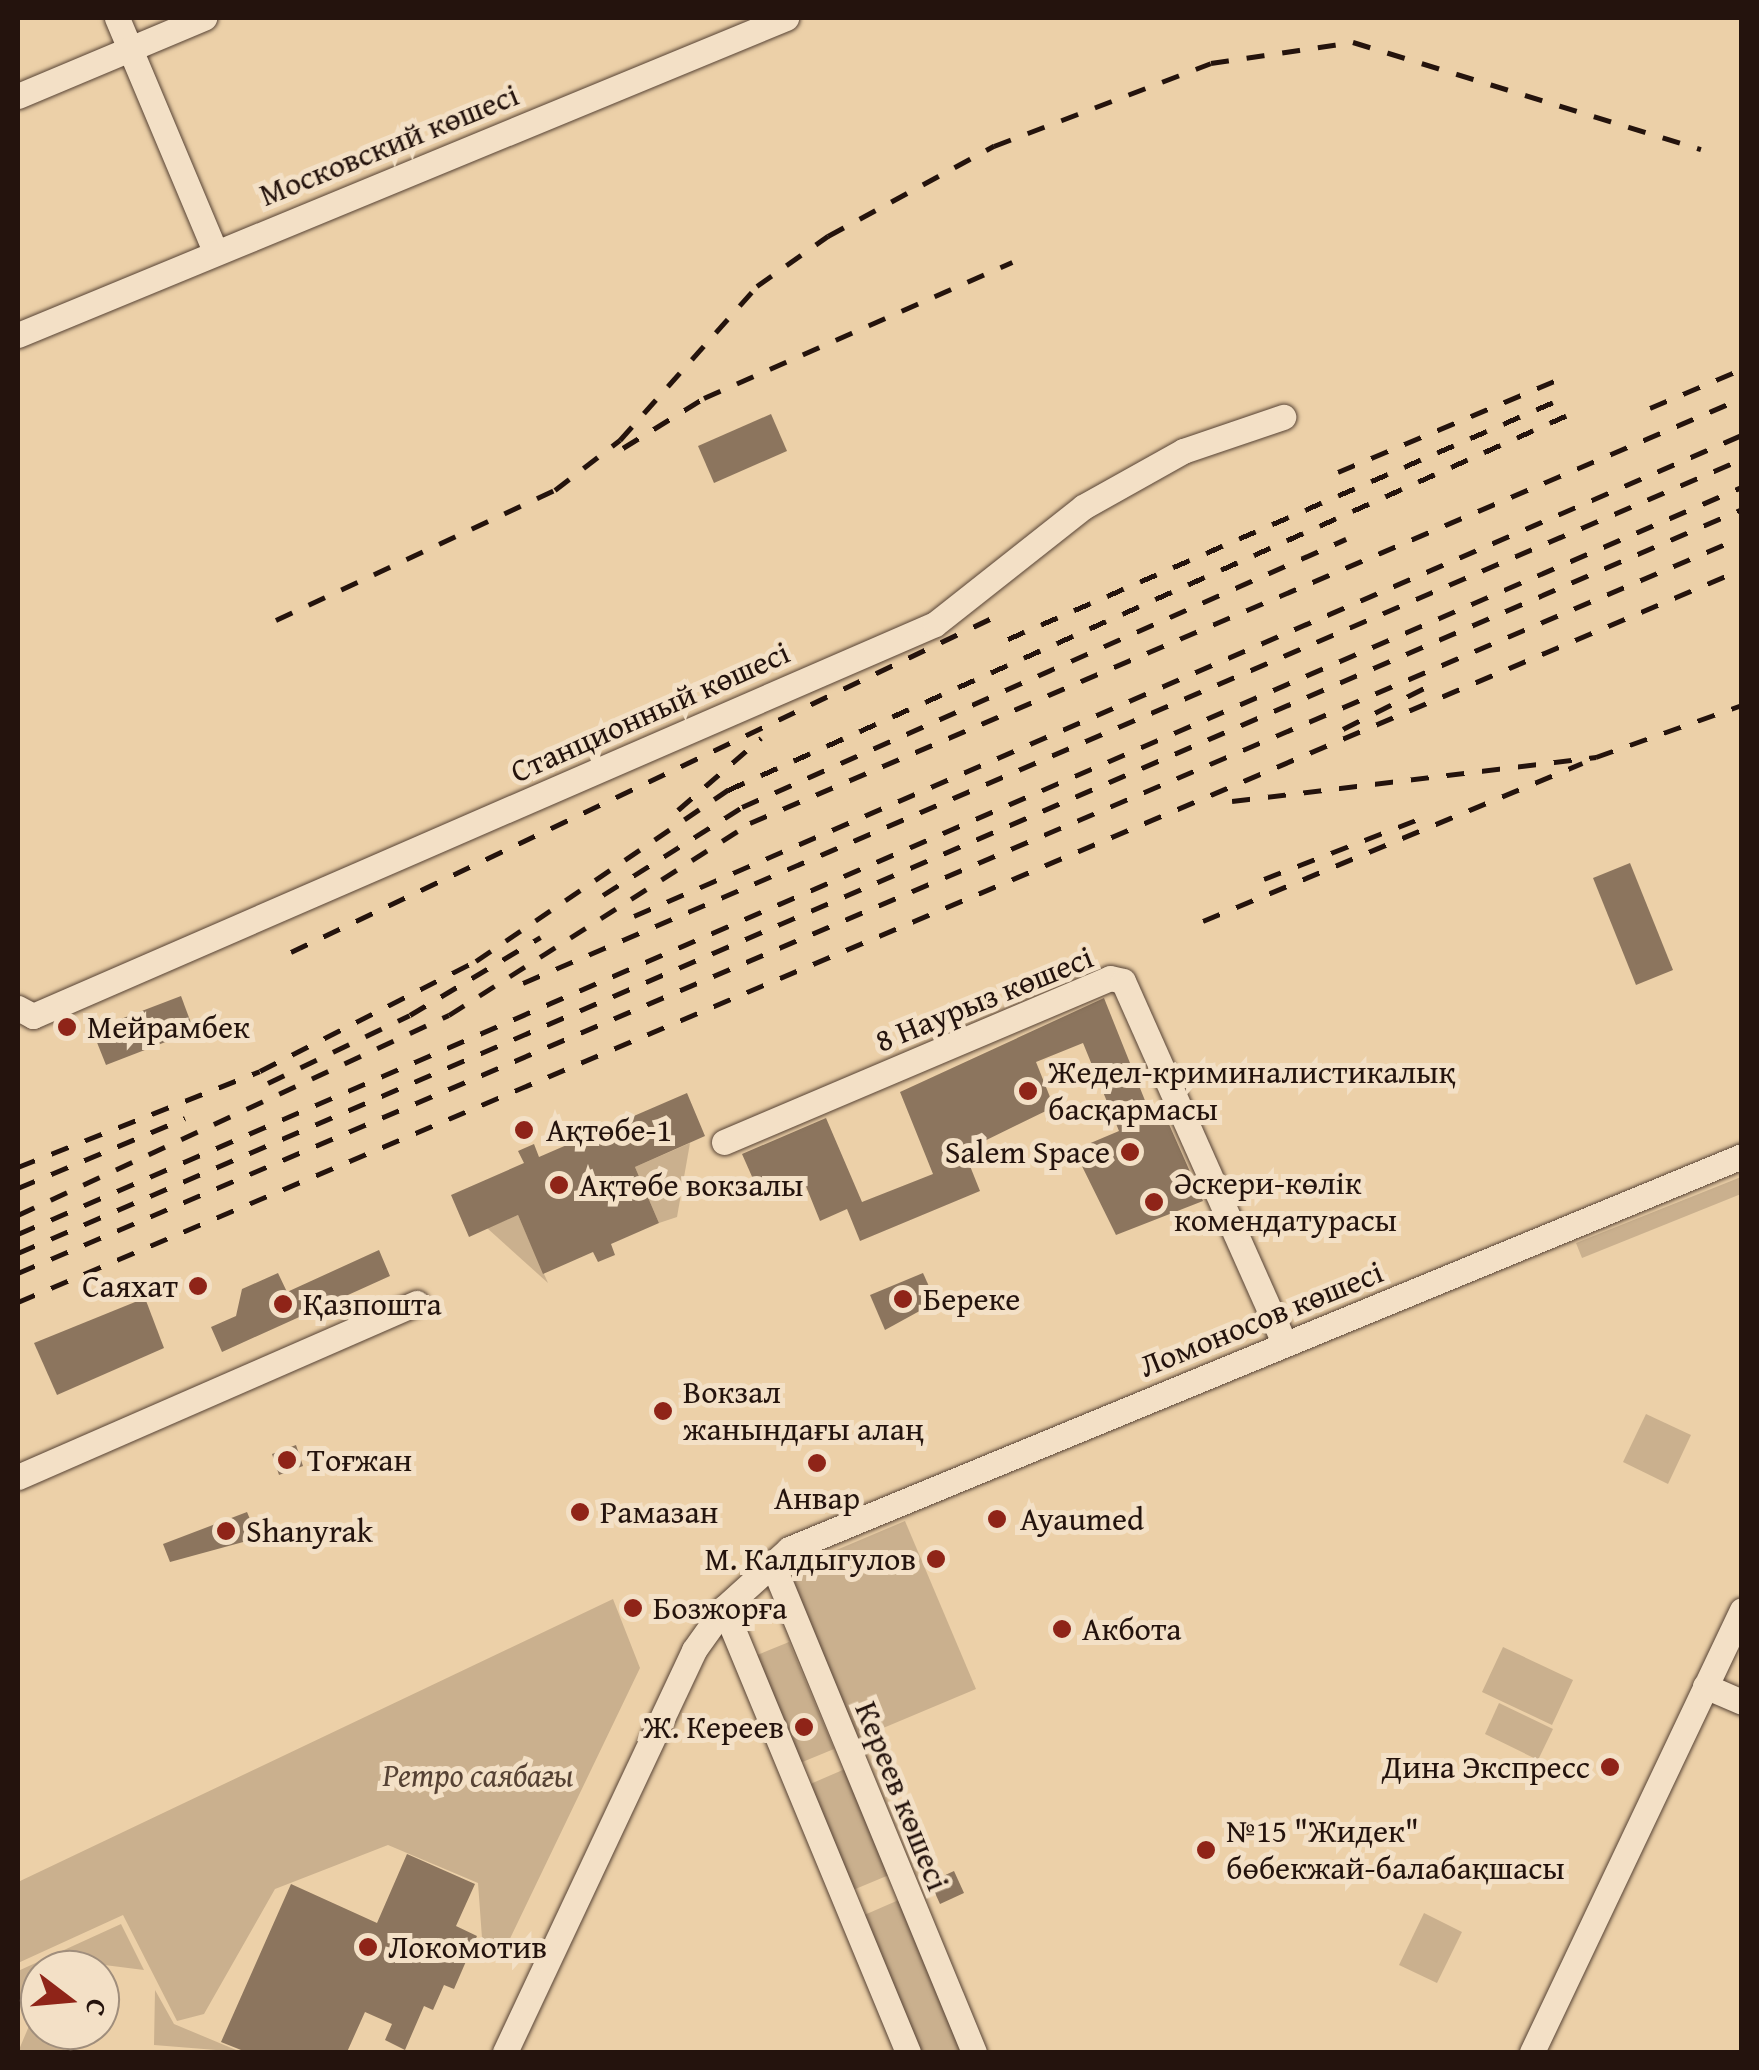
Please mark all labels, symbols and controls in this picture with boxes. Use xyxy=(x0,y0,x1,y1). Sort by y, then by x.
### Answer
street label: Московский көшесі xyxy=(254,76,524,214)
street label: Станционный көшесі xyxy=(505,633,795,791)
street label: 8 Наурыз көшесі xyxy=(870,938,1098,1060)
place label: Мейрамбек xyxy=(87,1008,250,1046)
marker: Мейрамбек xyxy=(56,1016,78,1038)
place label: Жедел-криминалистикалық басқармасы xyxy=(1048,1054,1455,1129)
marker: Жедел-криминалистикалық басқармасы xyxy=(1017,1080,1039,1102)
place label: Ақтөбе-1 xyxy=(546,1111,672,1149)
marker: Ақтөбе-1 xyxy=(511,1117,537,1143)
place label: Salem Space xyxy=(945,1133,1110,1171)
marker: Salem Space xyxy=(1119,1141,1141,1163)
place label: Әскери-көлік комендатурасы xyxy=(1174,1165,1397,1240)
place label: Ақтөбе вокзалы xyxy=(579,1166,803,1204)
marker: Ақтөбе вокзалы xyxy=(548,1174,570,1196)
marker: Әскери-көлік комендатурасы xyxy=(1143,1191,1165,1213)
street label: Ломоносов көшесі xyxy=(1134,1253,1388,1385)
place label: Саяхат xyxy=(82,1267,178,1305)
marker: Саяхат xyxy=(187,1275,209,1297)
place label: Береке xyxy=(923,1280,1020,1318)
place label: Қазпошта xyxy=(303,1285,442,1323)
marker: Береке xyxy=(892,1288,914,1310)
marker: Қазпошта xyxy=(272,1293,294,1315)
place label: Вокзал жанындағы алаң xyxy=(683,1374,924,1449)
marker: Вокзал жанындағы алаң xyxy=(652,1400,674,1422)
place label: Тоғжан xyxy=(307,1441,412,1479)
marker: Тоғжан xyxy=(276,1449,298,1471)
marker: Анвар xyxy=(806,1452,828,1474)
place label: Анвар xyxy=(774,1479,860,1517)
place label: Рамазан xyxy=(600,1493,718,1531)
place label: Ayaumed xyxy=(1020,1500,1144,1538)
marker: Рамазан xyxy=(569,1501,591,1523)
marker: Ayaumed xyxy=(984,1506,1010,1532)
place label: Shanyrak xyxy=(246,1512,373,1550)
marker: Shanyrak xyxy=(215,1520,237,1542)
place label: М. Калдыгулов xyxy=(704,1540,916,1578)
marker: М. Калдыгулов xyxy=(925,1548,947,1570)
place label: Бозжорға xyxy=(653,1589,787,1627)
marker: Бозжорға xyxy=(622,1597,644,1619)
place label: Акбота xyxy=(1082,1610,1182,1648)
marker: Акбота xyxy=(1051,1618,1073,1640)
street label: Кереев көшесі xyxy=(847,1696,957,1896)
place label: Ж. Кереев xyxy=(643,1708,784,1746)
marker: Ж. Кереев xyxy=(793,1716,815,1738)
place label: Дина Экспресс xyxy=(1382,1748,1590,1786)
park label: Ретро саябағы xyxy=(382,1756,574,1794)
marker: Дина Экспресс xyxy=(1599,1756,1621,1778)
place label: №15 "Жидек" бөбекжай-балабақшасы xyxy=(1226,1813,1565,1888)
marker: №15 "Жидек" бөбекжай-балабақшасы xyxy=(1195,1839,1217,1861)
place label: Локомотив xyxy=(388,1928,547,1966)
marker: Локомотив xyxy=(357,1936,379,1958)
north arrow xyxy=(20,1950,120,2050)
text: С xyxy=(76,1995,119,2021)

